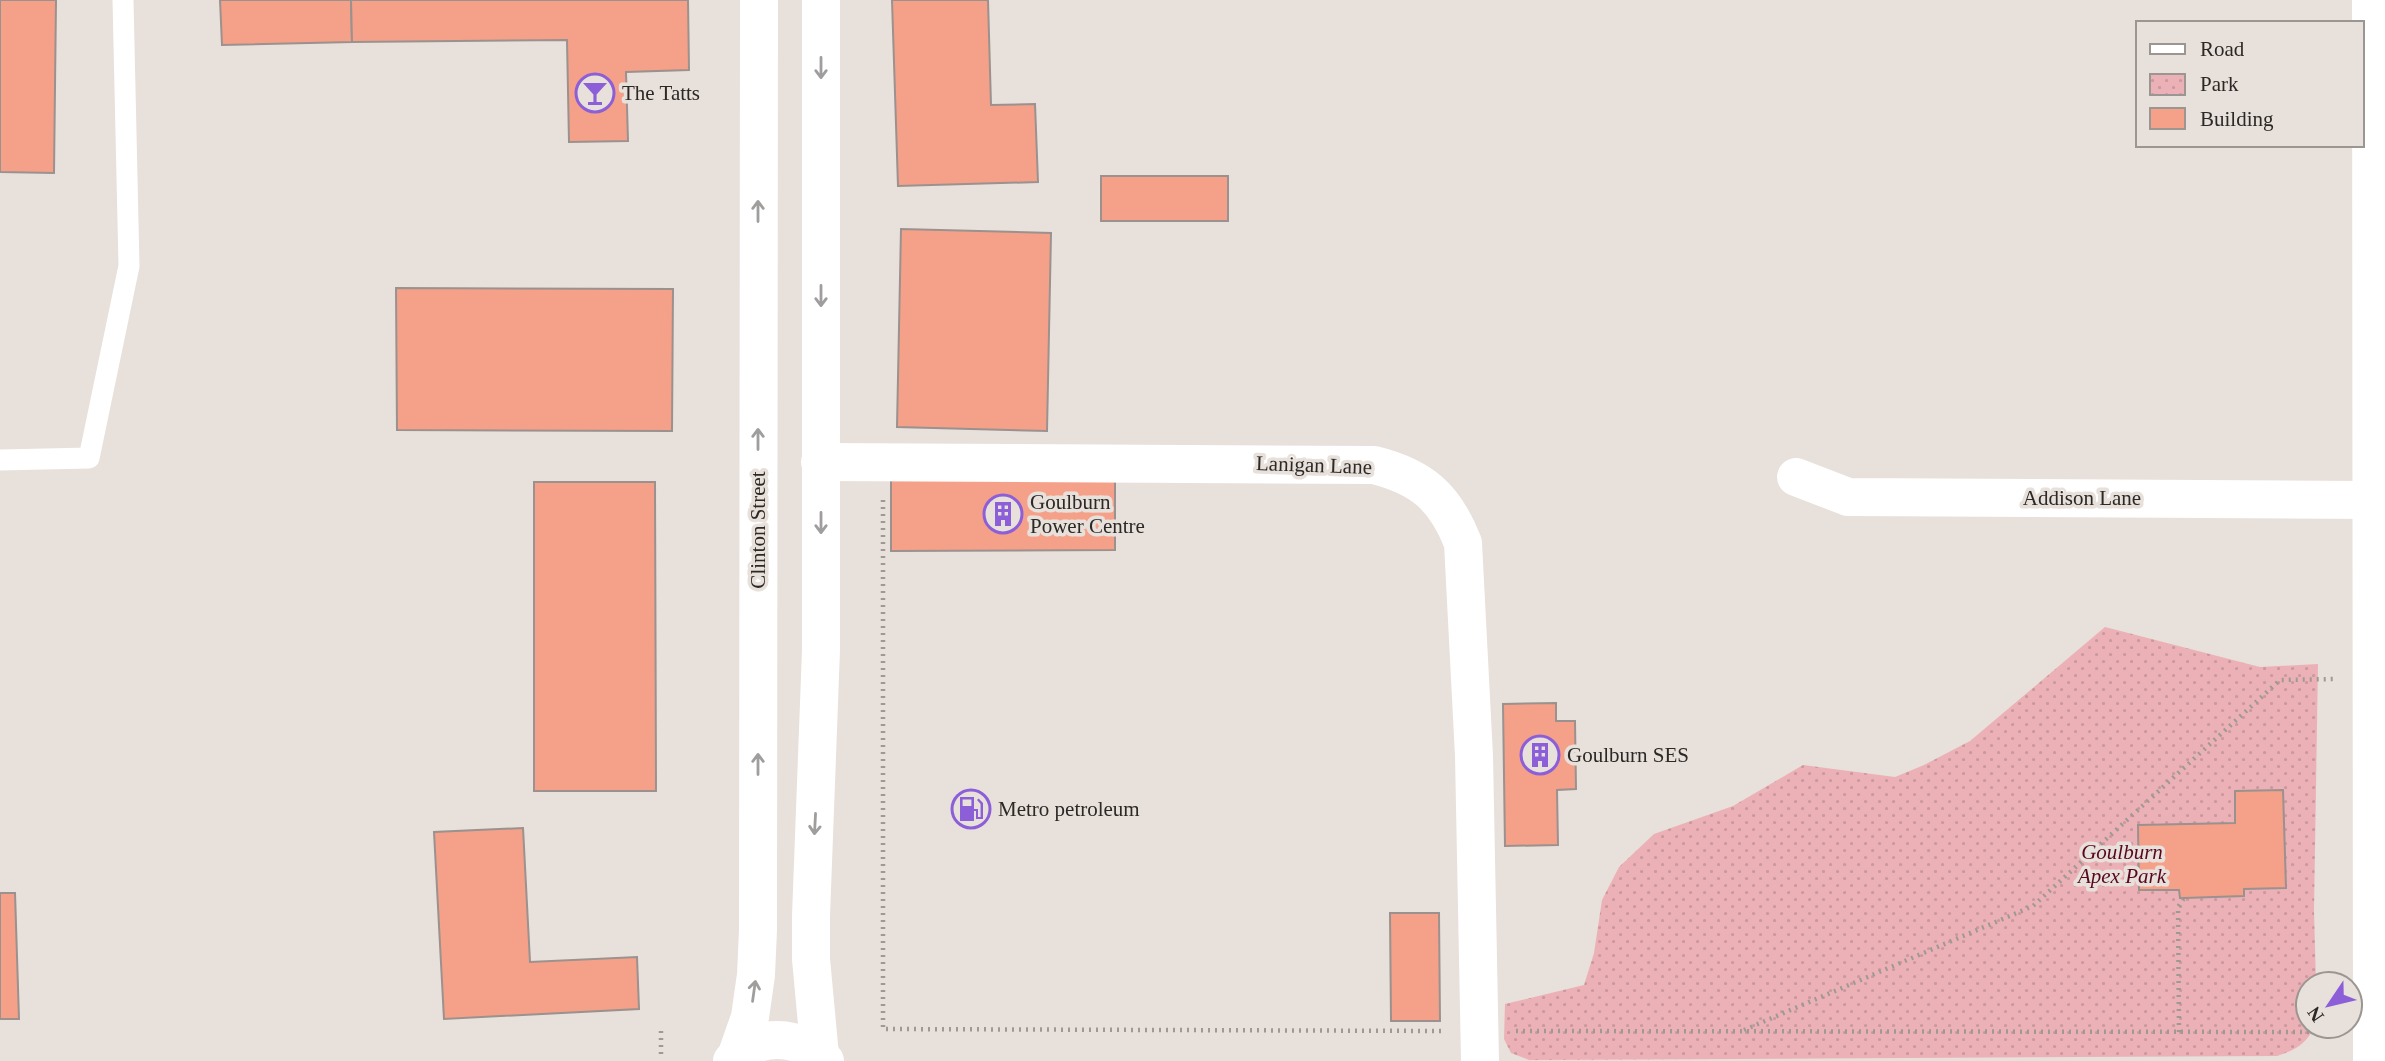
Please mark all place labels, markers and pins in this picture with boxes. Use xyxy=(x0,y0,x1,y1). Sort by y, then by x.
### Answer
bar icon: The Tatts xyxy=(574,72,616,114)
place label: The Tatts xyxy=(622,81,700,105)
place label: Goulburn Power Centre xyxy=(1030,490,1145,538)
building icon: Goulburn Power Centre xyxy=(982,493,1024,535)
building icon: Goulburn SES xyxy=(1519,734,1561,776)
place label: Goulburn SES xyxy=(1567,743,1689,767)
fuel station icon: Metro petroleum xyxy=(950,788,992,830)
place label: Metro petroleum xyxy=(998,797,1140,821)

